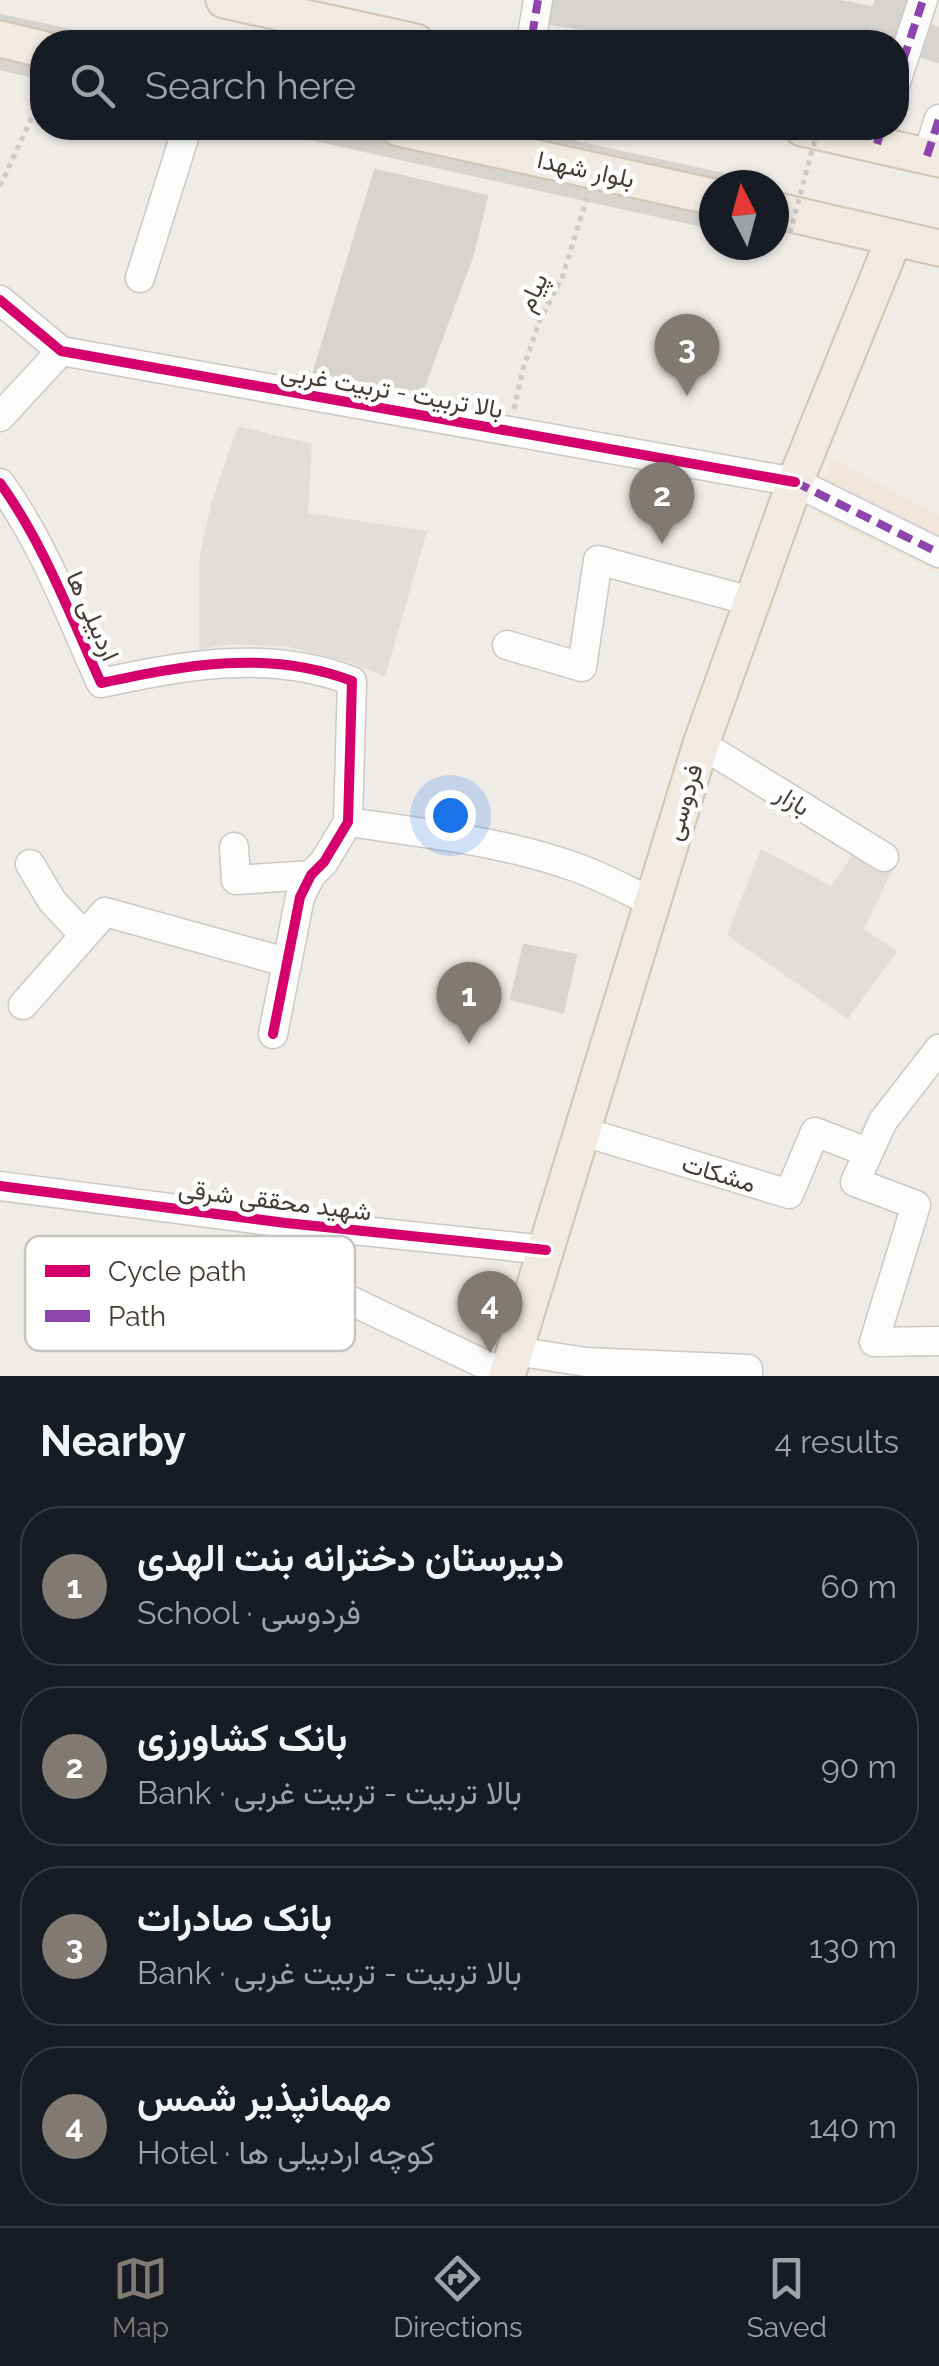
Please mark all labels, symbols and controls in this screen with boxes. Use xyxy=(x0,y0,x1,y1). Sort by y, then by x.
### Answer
search box xyxy=(30,30,909,140)
icon: search xyxy=(65,58,120,113)
text: Search here xyxy=(145,63,356,108)
street label: بلوار شهدا xyxy=(535,144,637,195)
north arrow xyxy=(699,170,789,260)
street label: پیام xyxy=(510,268,556,317)
pin: 3 xyxy=(654,314,720,396)
street label: بالا تربیت - تربیت غربی xyxy=(278,356,505,425)
pin: 2 xyxy=(630,462,694,544)
street label: اردبیلی ها xyxy=(59,566,126,666)
street label: فردوسی xyxy=(657,760,710,844)
street label: بازار xyxy=(769,777,816,823)
your location xyxy=(425,790,476,841)
pin: 1 xyxy=(436,962,502,1044)
street label: مشکات xyxy=(678,1148,760,1198)
street label: شهید محققی شرقی xyxy=(177,1173,373,1228)
legend xyxy=(25,1236,355,1351)
text: Cycle path xyxy=(108,1255,247,1288)
pin: 4 xyxy=(458,1270,522,1353)
text: Path xyxy=(108,1300,166,1333)
text: Nearby xyxy=(40,1417,186,1466)
text: 4 results xyxy=(775,1423,899,1460)
text: دبیرستان دخترانه بنت الهدی xyxy=(137,1535,564,1580)
text: 1 xyxy=(67,1568,82,1605)
text: 60 m xyxy=(821,1568,897,1605)
text: School · فردوسی xyxy=(137,1594,361,1631)
text: بانک کشاورزی xyxy=(137,1715,347,1760)
text: 2 xyxy=(65,1748,84,1785)
text: 90 m xyxy=(821,1748,897,1785)
text: Bank · بالا تربیت - تربیت غربی xyxy=(137,1774,522,1811)
text: بانک صادرات xyxy=(137,1895,332,1940)
text: 3 xyxy=(66,1928,83,1965)
text: 130 m xyxy=(809,1928,897,1965)
text: Bank · بالا تربیت - تربیت غربی xyxy=(137,1954,522,1991)
text: مهمانپذیر شمس xyxy=(137,2075,392,2120)
text: 4 xyxy=(65,2108,84,2145)
text: 140 m xyxy=(809,2108,897,2145)
text: Hotel · کوچه اردبیلی ها xyxy=(137,2134,435,2171)
tab: Map xyxy=(112,2251,169,2344)
tab: Directions xyxy=(393,2251,523,2344)
tab: Saved xyxy=(747,2251,827,2344)

